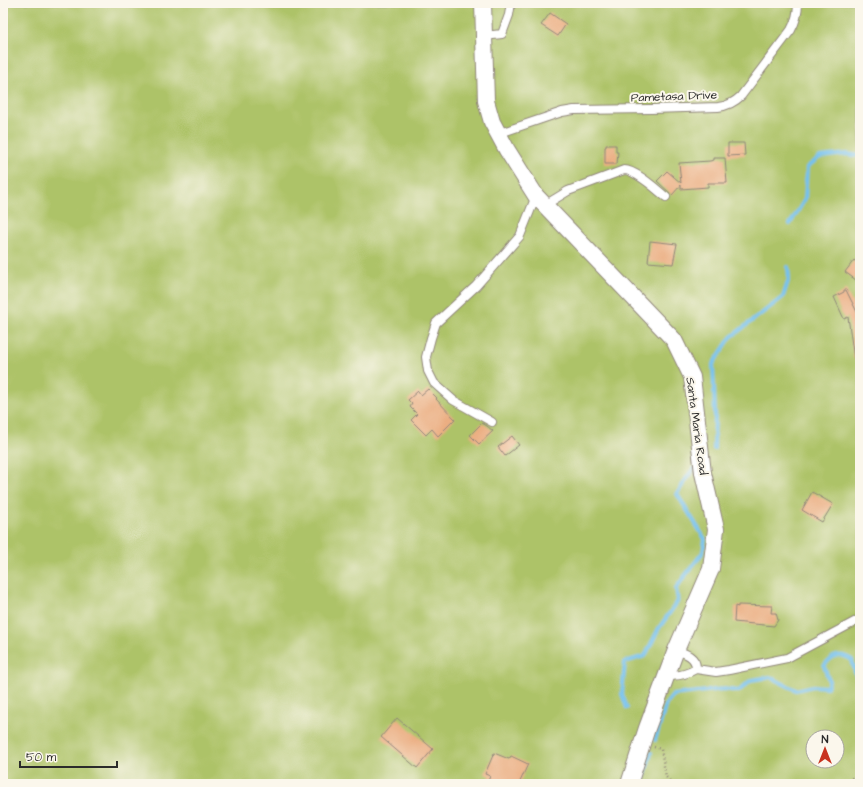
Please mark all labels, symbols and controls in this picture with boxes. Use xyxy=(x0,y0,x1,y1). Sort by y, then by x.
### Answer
street label: Pametasa Drive xyxy=(631,86,718,107)
street label: Santa Maria Road xyxy=(681,376,712,476)
north arrow xyxy=(805,729,845,769)
text: N xyxy=(822,732,829,747)
scale bar xyxy=(20,743,117,769)
text: 50 m xyxy=(26,749,57,766)

